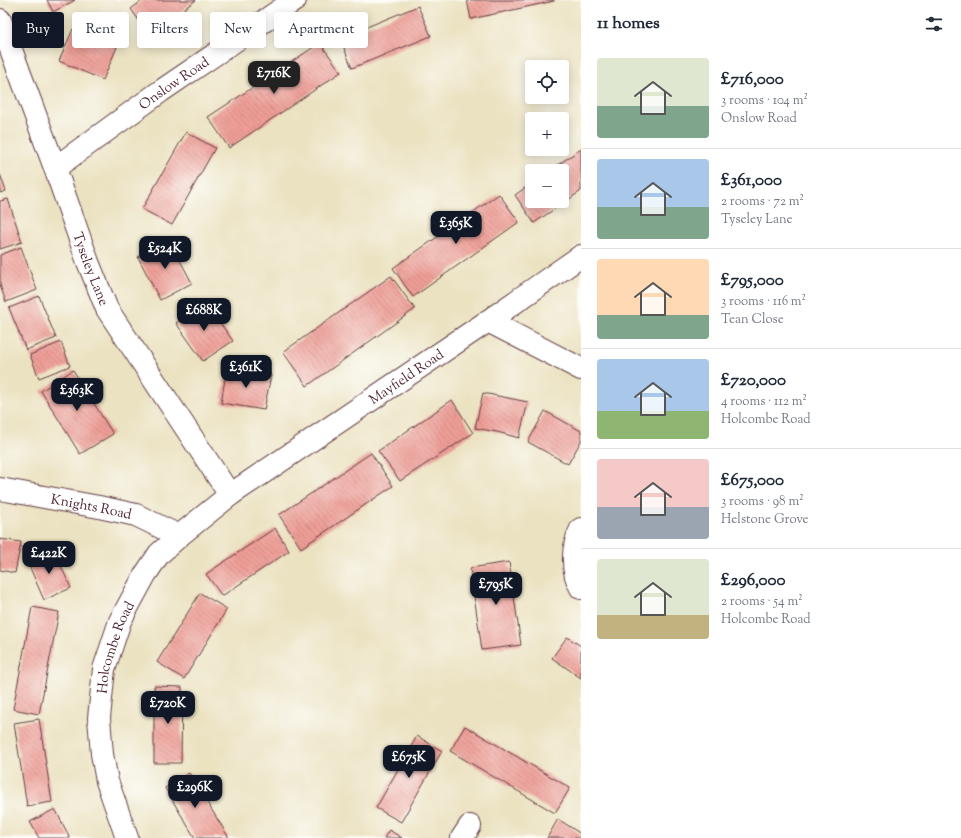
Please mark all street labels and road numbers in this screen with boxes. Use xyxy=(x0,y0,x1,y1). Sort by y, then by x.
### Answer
street label: Onslow Road xyxy=(135,53,214,116)
street label: Tyseley Lane xyxy=(66,230,113,309)
street label: Mayfield Road xyxy=(366,346,449,410)
street label: Knights Road xyxy=(49,490,133,526)
street label: Holcombe Road xyxy=(94,598,141,695)

